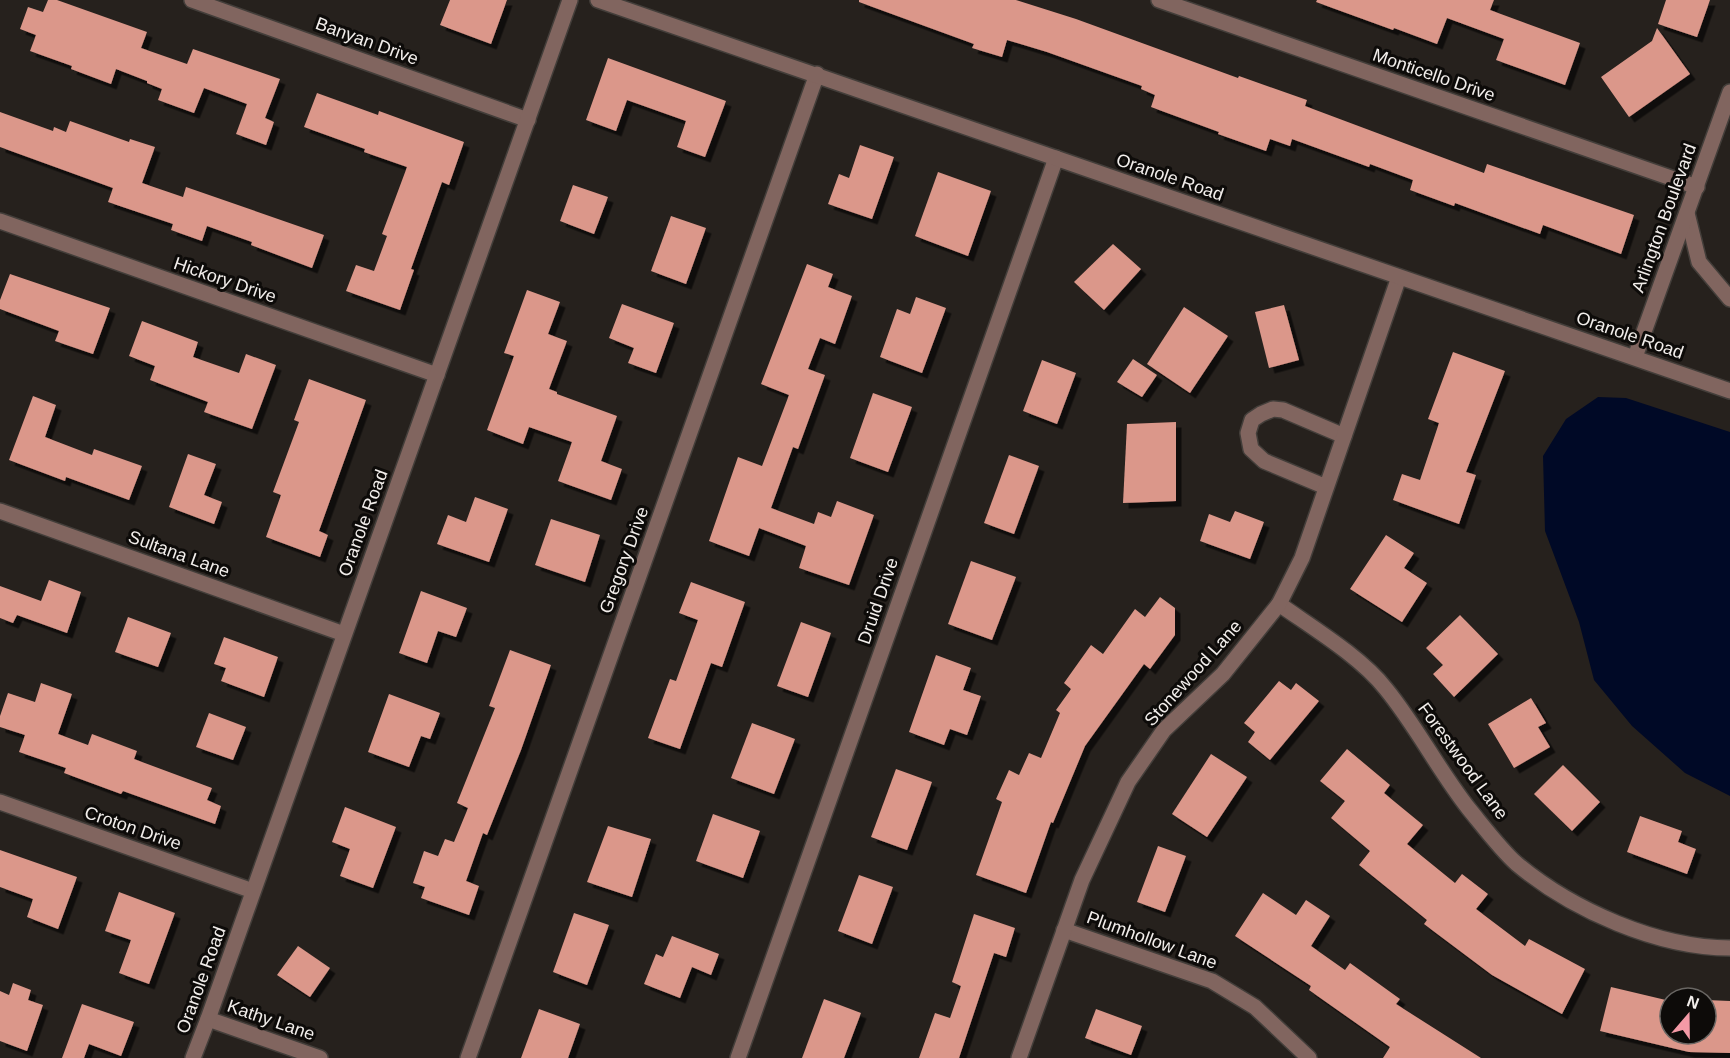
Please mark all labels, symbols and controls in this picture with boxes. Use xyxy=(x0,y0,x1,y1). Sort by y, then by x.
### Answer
street label: Banyan Drive xyxy=(313,13,421,69)
street label: Monticello Drive xyxy=(1370,45,1498,105)
street label: Arlington Boulevard xyxy=(1628,141,1700,295)
street label: Oranole Road xyxy=(1114,149,1226,205)
street label: Hickory Drive xyxy=(171,253,279,307)
street label: Oranole Road xyxy=(1574,307,1686,363)
street label: Oranole Road xyxy=(334,467,392,579)
street label: Gregory Drive xyxy=(595,504,653,616)
street label: Sultana Lane xyxy=(126,526,232,582)
street label: Druid Drive xyxy=(854,555,902,647)
street label: Stonewood Lane xyxy=(1140,616,1246,730)
street label: Forestwood Lane xyxy=(1414,699,1512,823)
street label: Croton Drive xyxy=(82,802,184,854)
street label: Plumhollow Lane xyxy=(1084,907,1220,973)
street label: Oranole Road xyxy=(172,924,230,1036)
north arrow xyxy=(1658,986,1718,1046)
text: N xyxy=(1685,992,1701,1012)
street label: Kathy Lane xyxy=(225,996,317,1044)

